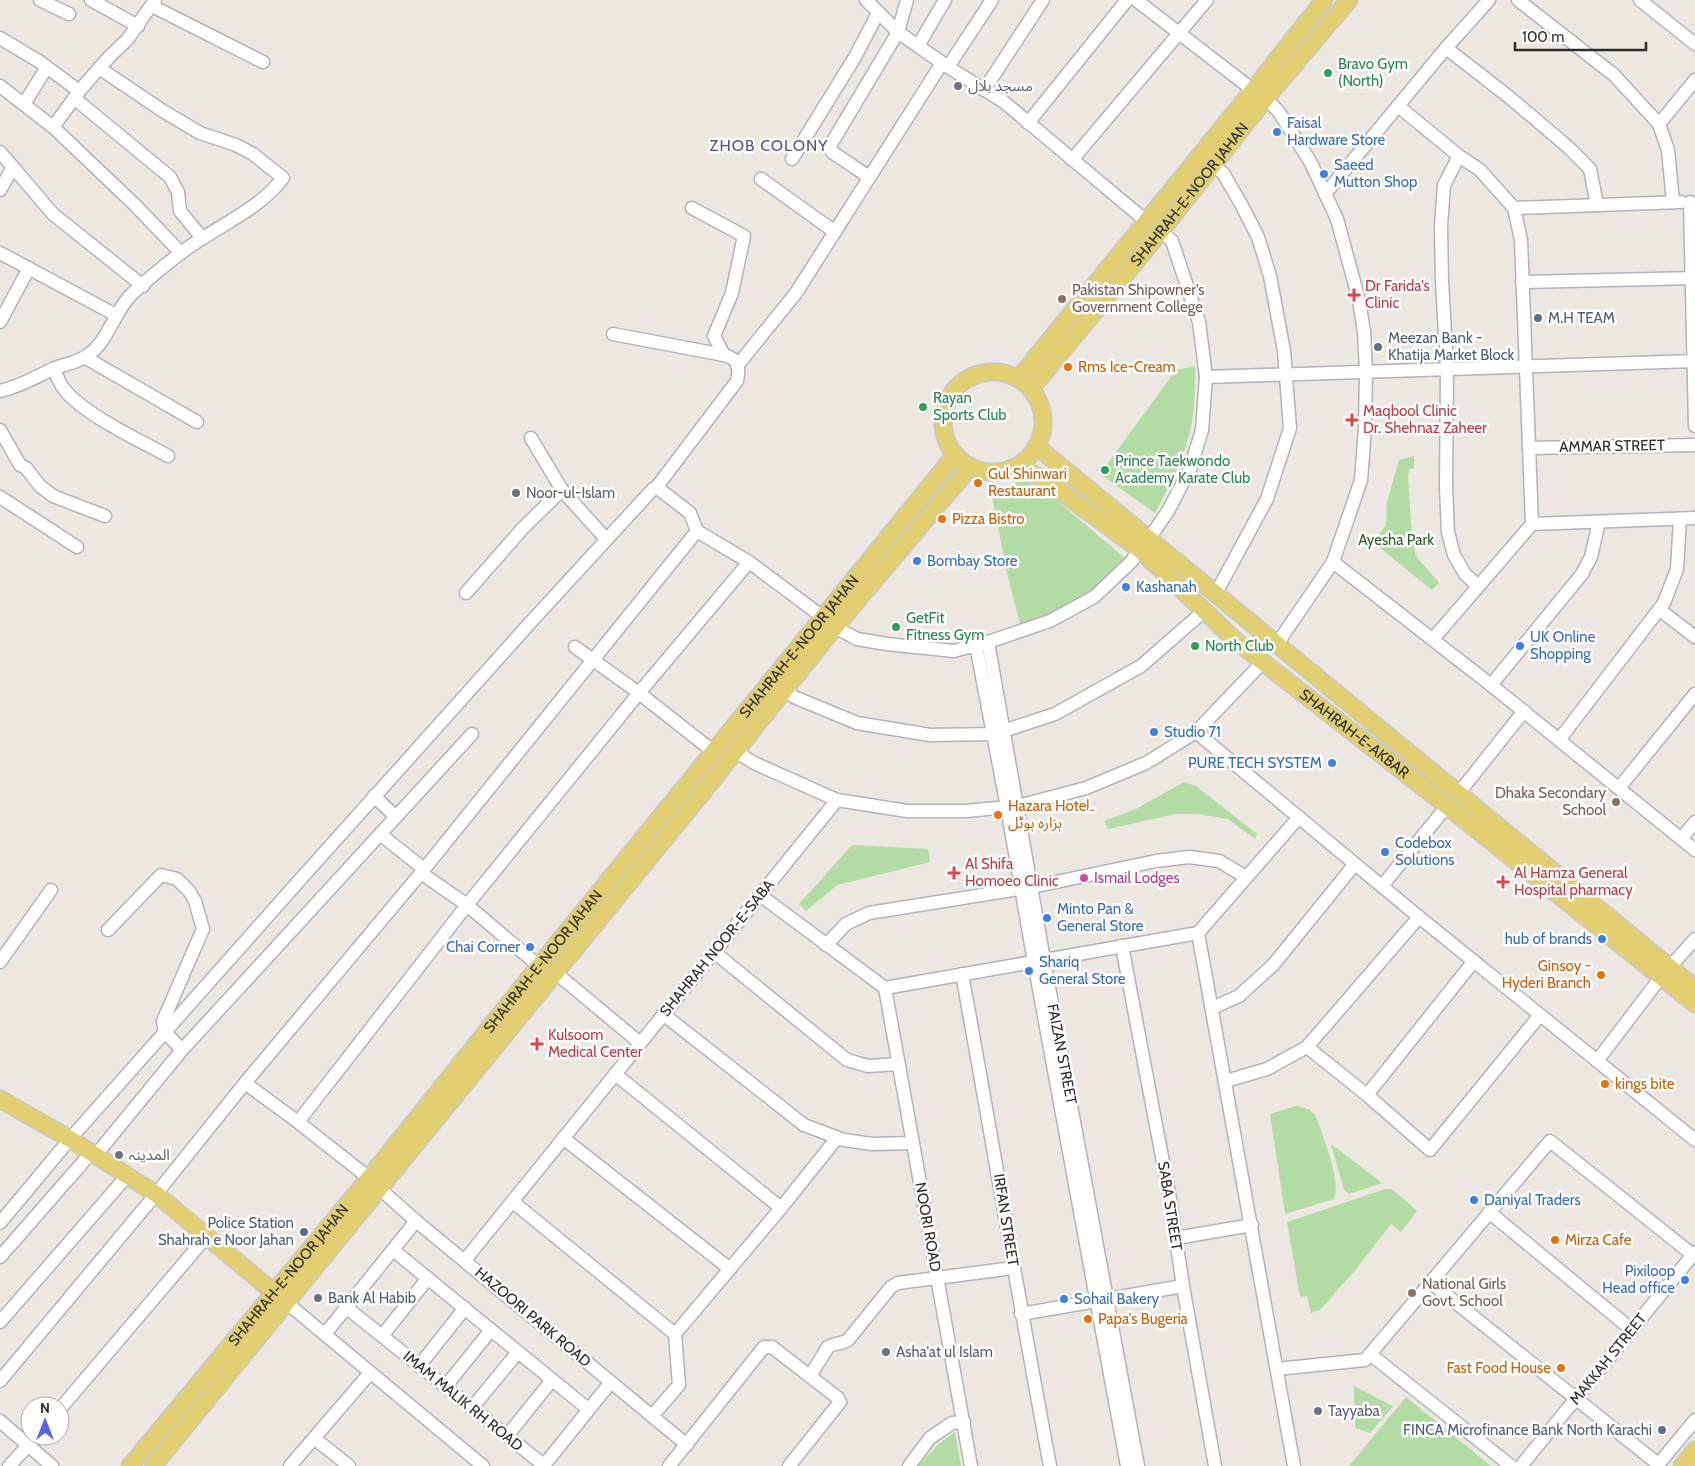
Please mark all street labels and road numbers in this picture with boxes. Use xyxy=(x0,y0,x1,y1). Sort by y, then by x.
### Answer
street label: SHAHRAH-E-NOOR JAHAN xyxy=(1127,119,1252,270)
street label: AMMAR STREET xyxy=(1559,436,1665,456)
street label: SHAHRAH-E-NOOR JAHAN xyxy=(736,572,862,721)
street label: SHAHRAH-E-AKBAR xyxy=(1296,685,1413,782)
street label: SHAHRAH NOOR-E-SABA xyxy=(656,875,778,1020)
street label: SHAHRAH-E-NOOR JAHAN xyxy=(480,886,606,1037)
street label: FAIZAN STREET xyxy=(1043,1002,1081,1106)
street label: SABA STREET xyxy=(1154,1160,1186,1252)
street label: IRFAN STREET xyxy=(990,1172,1022,1268)
street label: NOORI ROAD xyxy=(911,1181,945,1273)
street label: SHAHRAH-E-NOOR JAHAN xyxy=(224,1201,352,1350)
street label: HAZOORI PARK ROAD xyxy=(471,1263,595,1371)
street label: MAKKAH STREET xyxy=(1566,1310,1650,1408)
street label: IMAM MALIK RH ROAD xyxy=(399,1347,527,1455)

